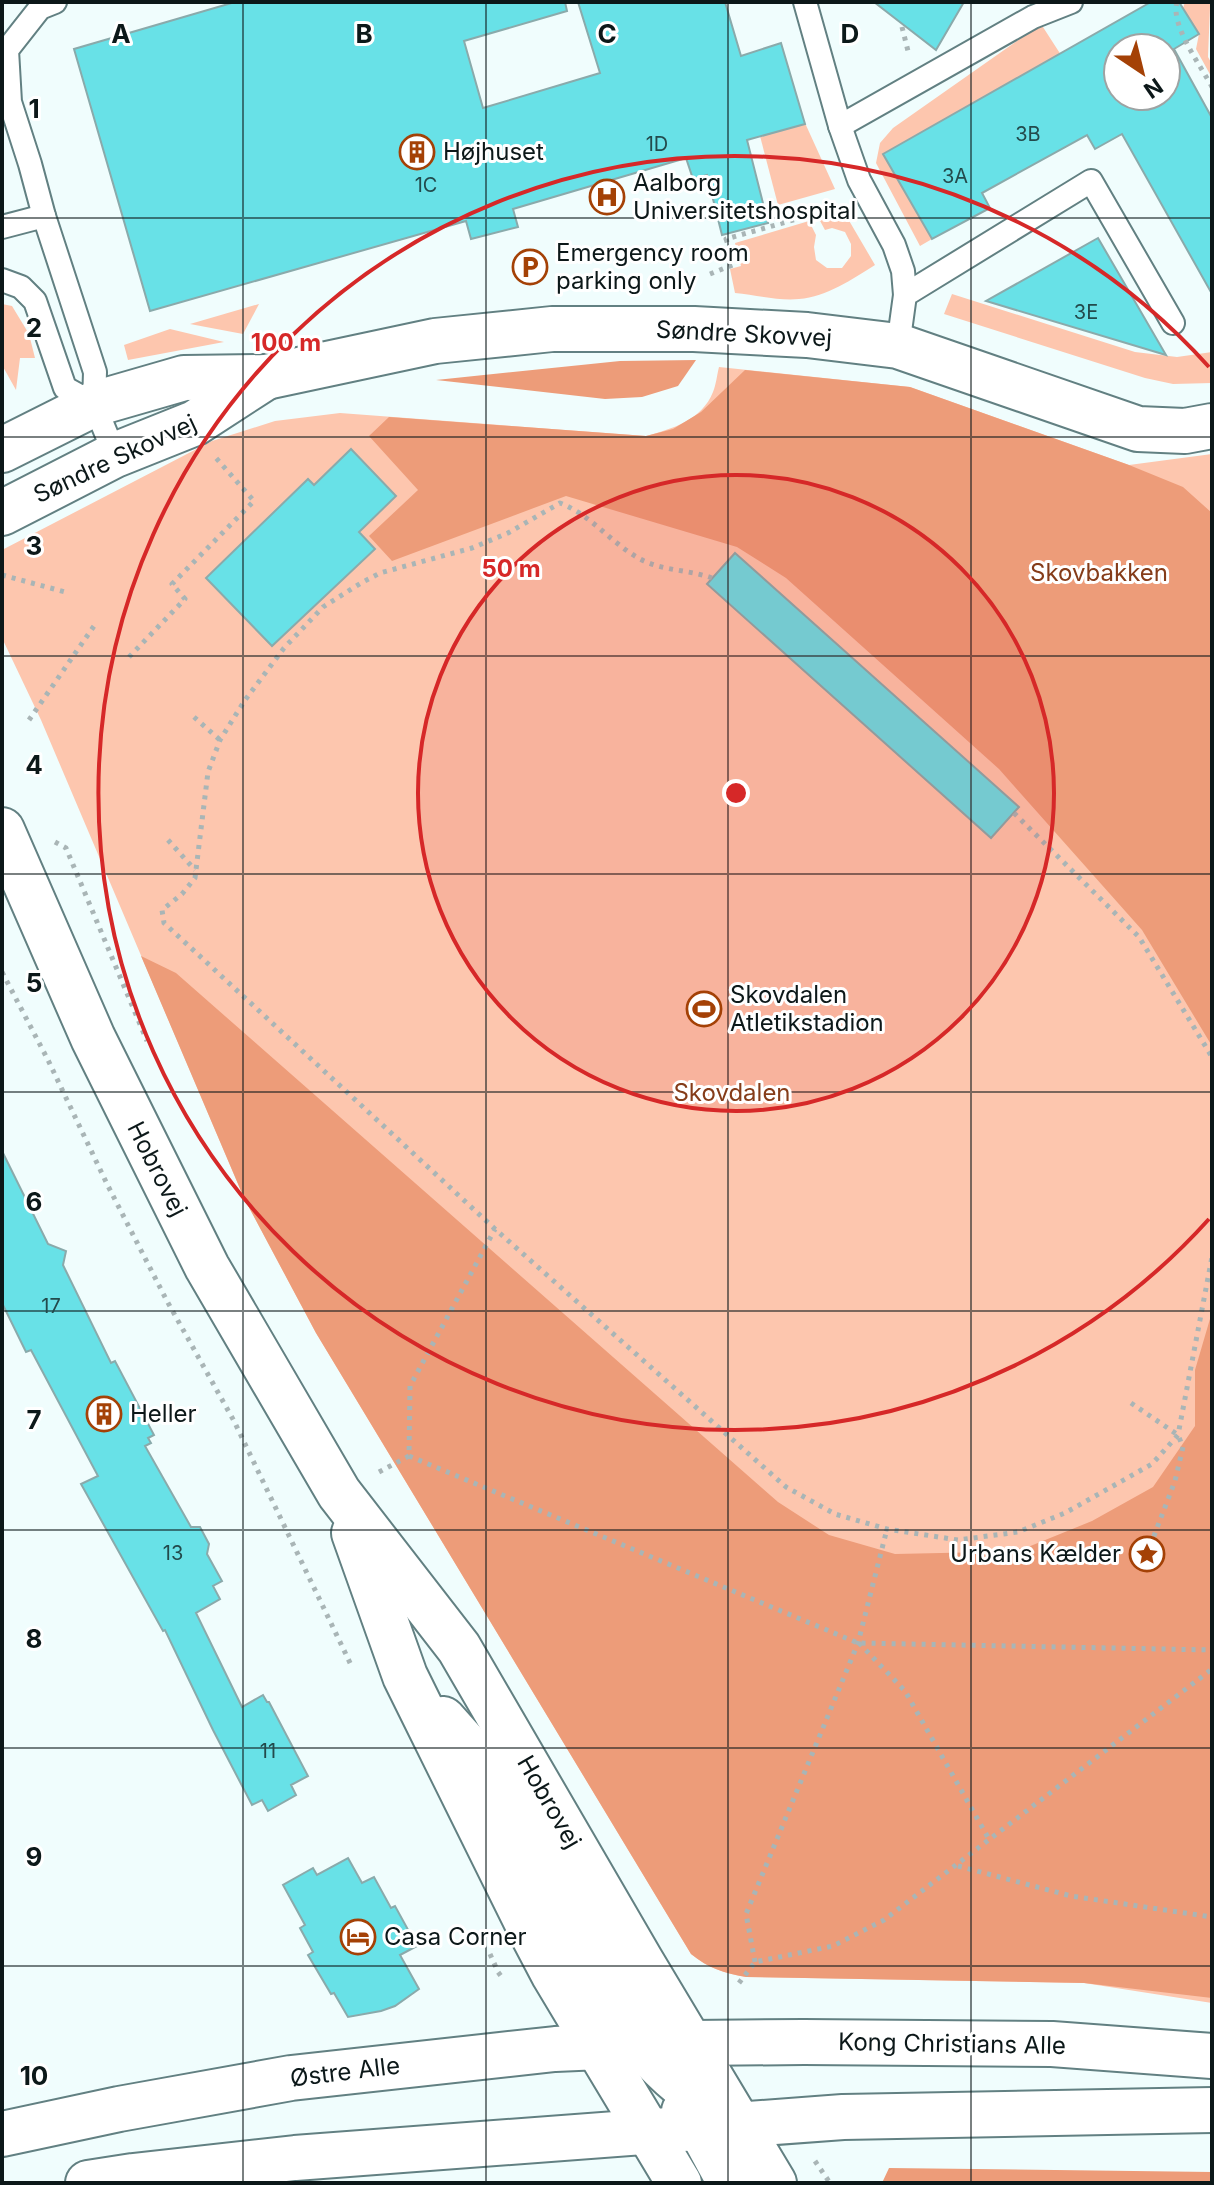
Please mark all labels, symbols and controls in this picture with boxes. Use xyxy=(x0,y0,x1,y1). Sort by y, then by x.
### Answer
text: A xyxy=(111,18,131,49)
text: B xyxy=(355,18,373,49)
text: C xyxy=(597,18,617,49)
text: D xyxy=(841,18,859,49)
north arrow xyxy=(1102,32,1182,112)
text: N xyxy=(1139,73,1168,104)
text: 1 xyxy=(28,93,40,124)
house number: 3B xyxy=(1015,122,1041,146)
house number: 1D xyxy=(646,132,668,156)
building icon: Højhuset xyxy=(398,133,436,171)
place label: Højhuset xyxy=(443,137,544,166)
house number: 3A xyxy=(942,164,968,188)
place label: Aalborg Universitetshospital xyxy=(633,168,856,225)
house number: 1C xyxy=(415,173,437,197)
hospital icon: Aalborg Universitetshospital xyxy=(588,178,626,216)
place label: Emergency room parking only xyxy=(556,238,749,295)
parking icon: Emergency room parking only xyxy=(511,248,549,286)
house number: 3E xyxy=(1074,300,1098,324)
text: 2 xyxy=(26,312,42,343)
street label: Søndre Skovvej xyxy=(655,314,833,353)
text: 100 m xyxy=(251,328,321,357)
street label: Søndre Skovvej xyxy=(29,408,201,509)
text: 3 xyxy=(26,530,42,561)
text: 50 m xyxy=(481,554,541,583)
park label: Skovbakken xyxy=(1030,558,1168,587)
text: 4 xyxy=(25,749,43,780)
centre of rings xyxy=(722,779,750,807)
text: 5 xyxy=(26,967,42,998)
place label: Skovdalen Atletikstadion xyxy=(730,980,884,1037)
sports icon: Skovdalen Atletikstadion xyxy=(685,990,723,1028)
park label: Skovdalen xyxy=(673,1078,791,1107)
street label: Hobrovej xyxy=(121,1117,194,1221)
text: 6 xyxy=(26,1186,42,1217)
house number: 17 xyxy=(41,1294,61,1318)
building icon: Heller xyxy=(85,1395,123,1433)
place label: Heller xyxy=(130,1399,196,1428)
text: 7 xyxy=(26,1404,42,1435)
place icon: Urbans Kælder xyxy=(1128,1535,1166,1573)
place label: Urbans Kælder xyxy=(950,1539,1121,1568)
house number: 13 xyxy=(163,1541,183,1565)
text: 8 xyxy=(26,1623,42,1654)
house number: 11 xyxy=(260,1739,276,1763)
street label: Hobrovej xyxy=(511,1750,588,1853)
text: 9 xyxy=(26,1841,42,1872)
hotel icon: Casa Corner xyxy=(339,1918,377,1956)
place label: Casa Corner xyxy=(384,1922,526,1951)
street label: Kong Christians Alle xyxy=(838,2027,1066,2060)
street label: Østre Alle xyxy=(288,2050,402,2093)
text: 10 xyxy=(20,2060,48,2091)

